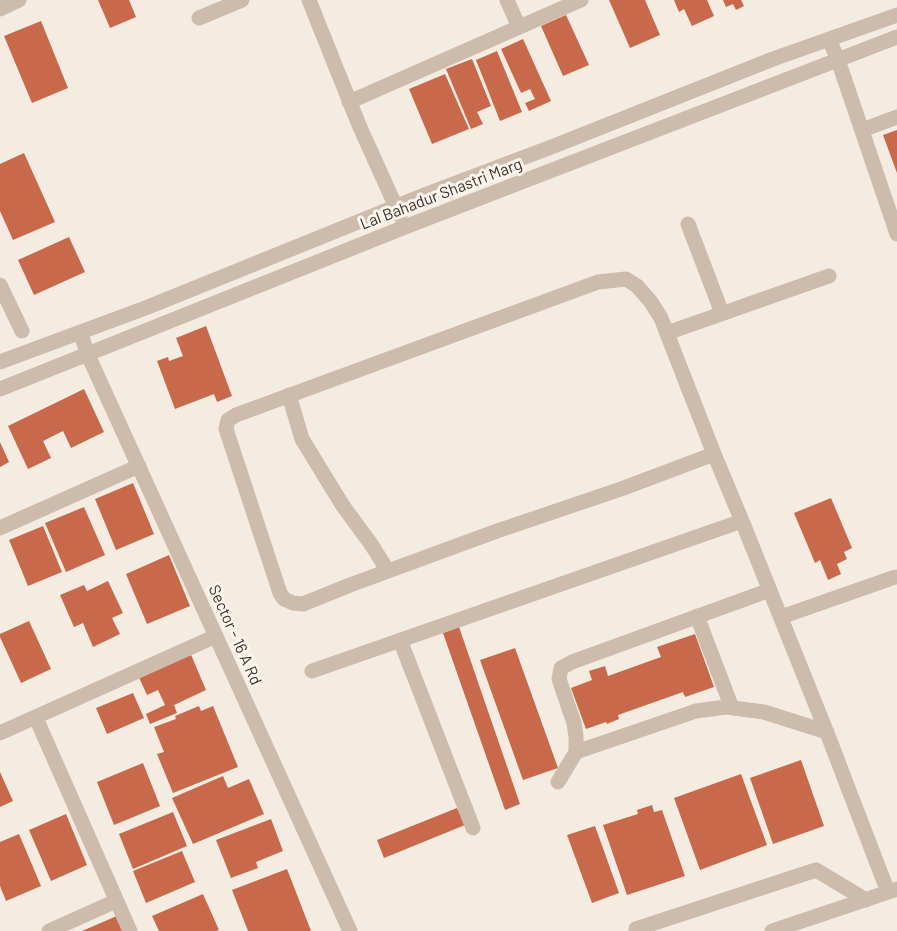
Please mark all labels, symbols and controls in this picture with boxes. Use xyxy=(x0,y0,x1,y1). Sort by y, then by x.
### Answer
street label: Lal Bahadur Shastri Marg xyxy=(357,154,525,234)
street label: Sector - 16 A Rd xyxy=(204,582,266,688)

